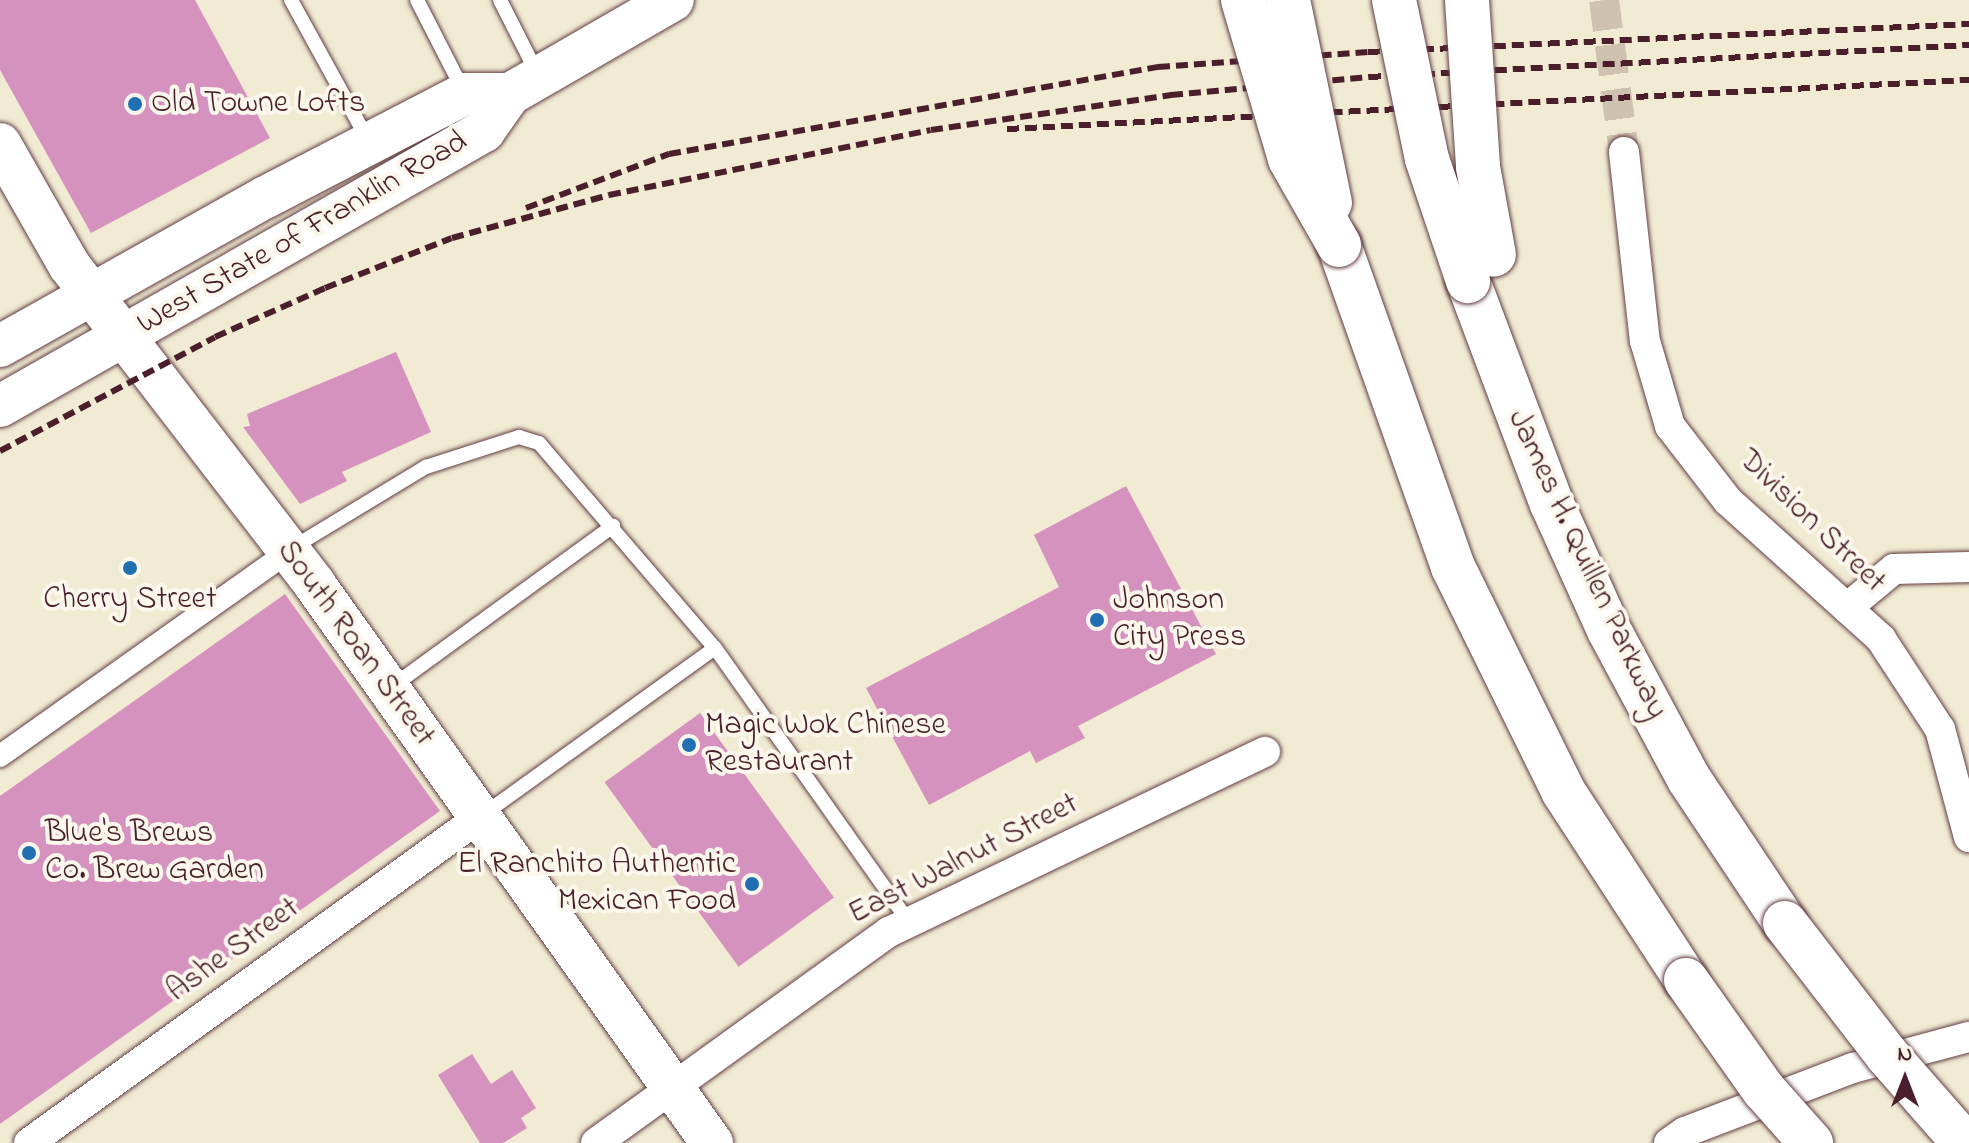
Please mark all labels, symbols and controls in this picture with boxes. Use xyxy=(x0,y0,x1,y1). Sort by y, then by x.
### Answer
place label: Old Towne Lofts xyxy=(151,85,365,123)
marker: Old Towne Lofts xyxy=(126,95,144,113)
street label: West State of Franklin Road xyxy=(131,124,475,344)
street label: James H. Quillen Parkway xyxy=(1497,404,1675,726)
street label: Division Street xyxy=(1729,442,1893,602)
street label: South Roan Street xyxy=(267,533,443,755)
marker: Cherry Street xyxy=(121,559,139,577)
place label: Cherry Street xyxy=(43,581,217,619)
place label: Johnson City Press xyxy=(1113,583,1246,658)
marker: Johnson City Press xyxy=(1088,611,1106,629)
place label: Magic Wok Chinese Restaurant xyxy=(705,708,946,783)
marker: Magic Wok Chinese Restaurant xyxy=(680,736,698,754)
street label: East Walnut Street xyxy=(843,786,1085,934)
place label: Blue's Brews Co. Brew Garden xyxy=(45,816,264,891)
marker: Blue's Brews Co. Brew Garden xyxy=(20,844,38,862)
place label: El Ranchito Authentic Mexican Food xyxy=(457,847,736,922)
marker: El Ranchito Authentic Mexican Food xyxy=(743,875,761,893)
street label: Ashe Street xyxy=(160,890,308,1012)
north arrow xyxy=(1865,1039,1945,1119)
text: N xyxy=(1898,1039,1912,1071)

